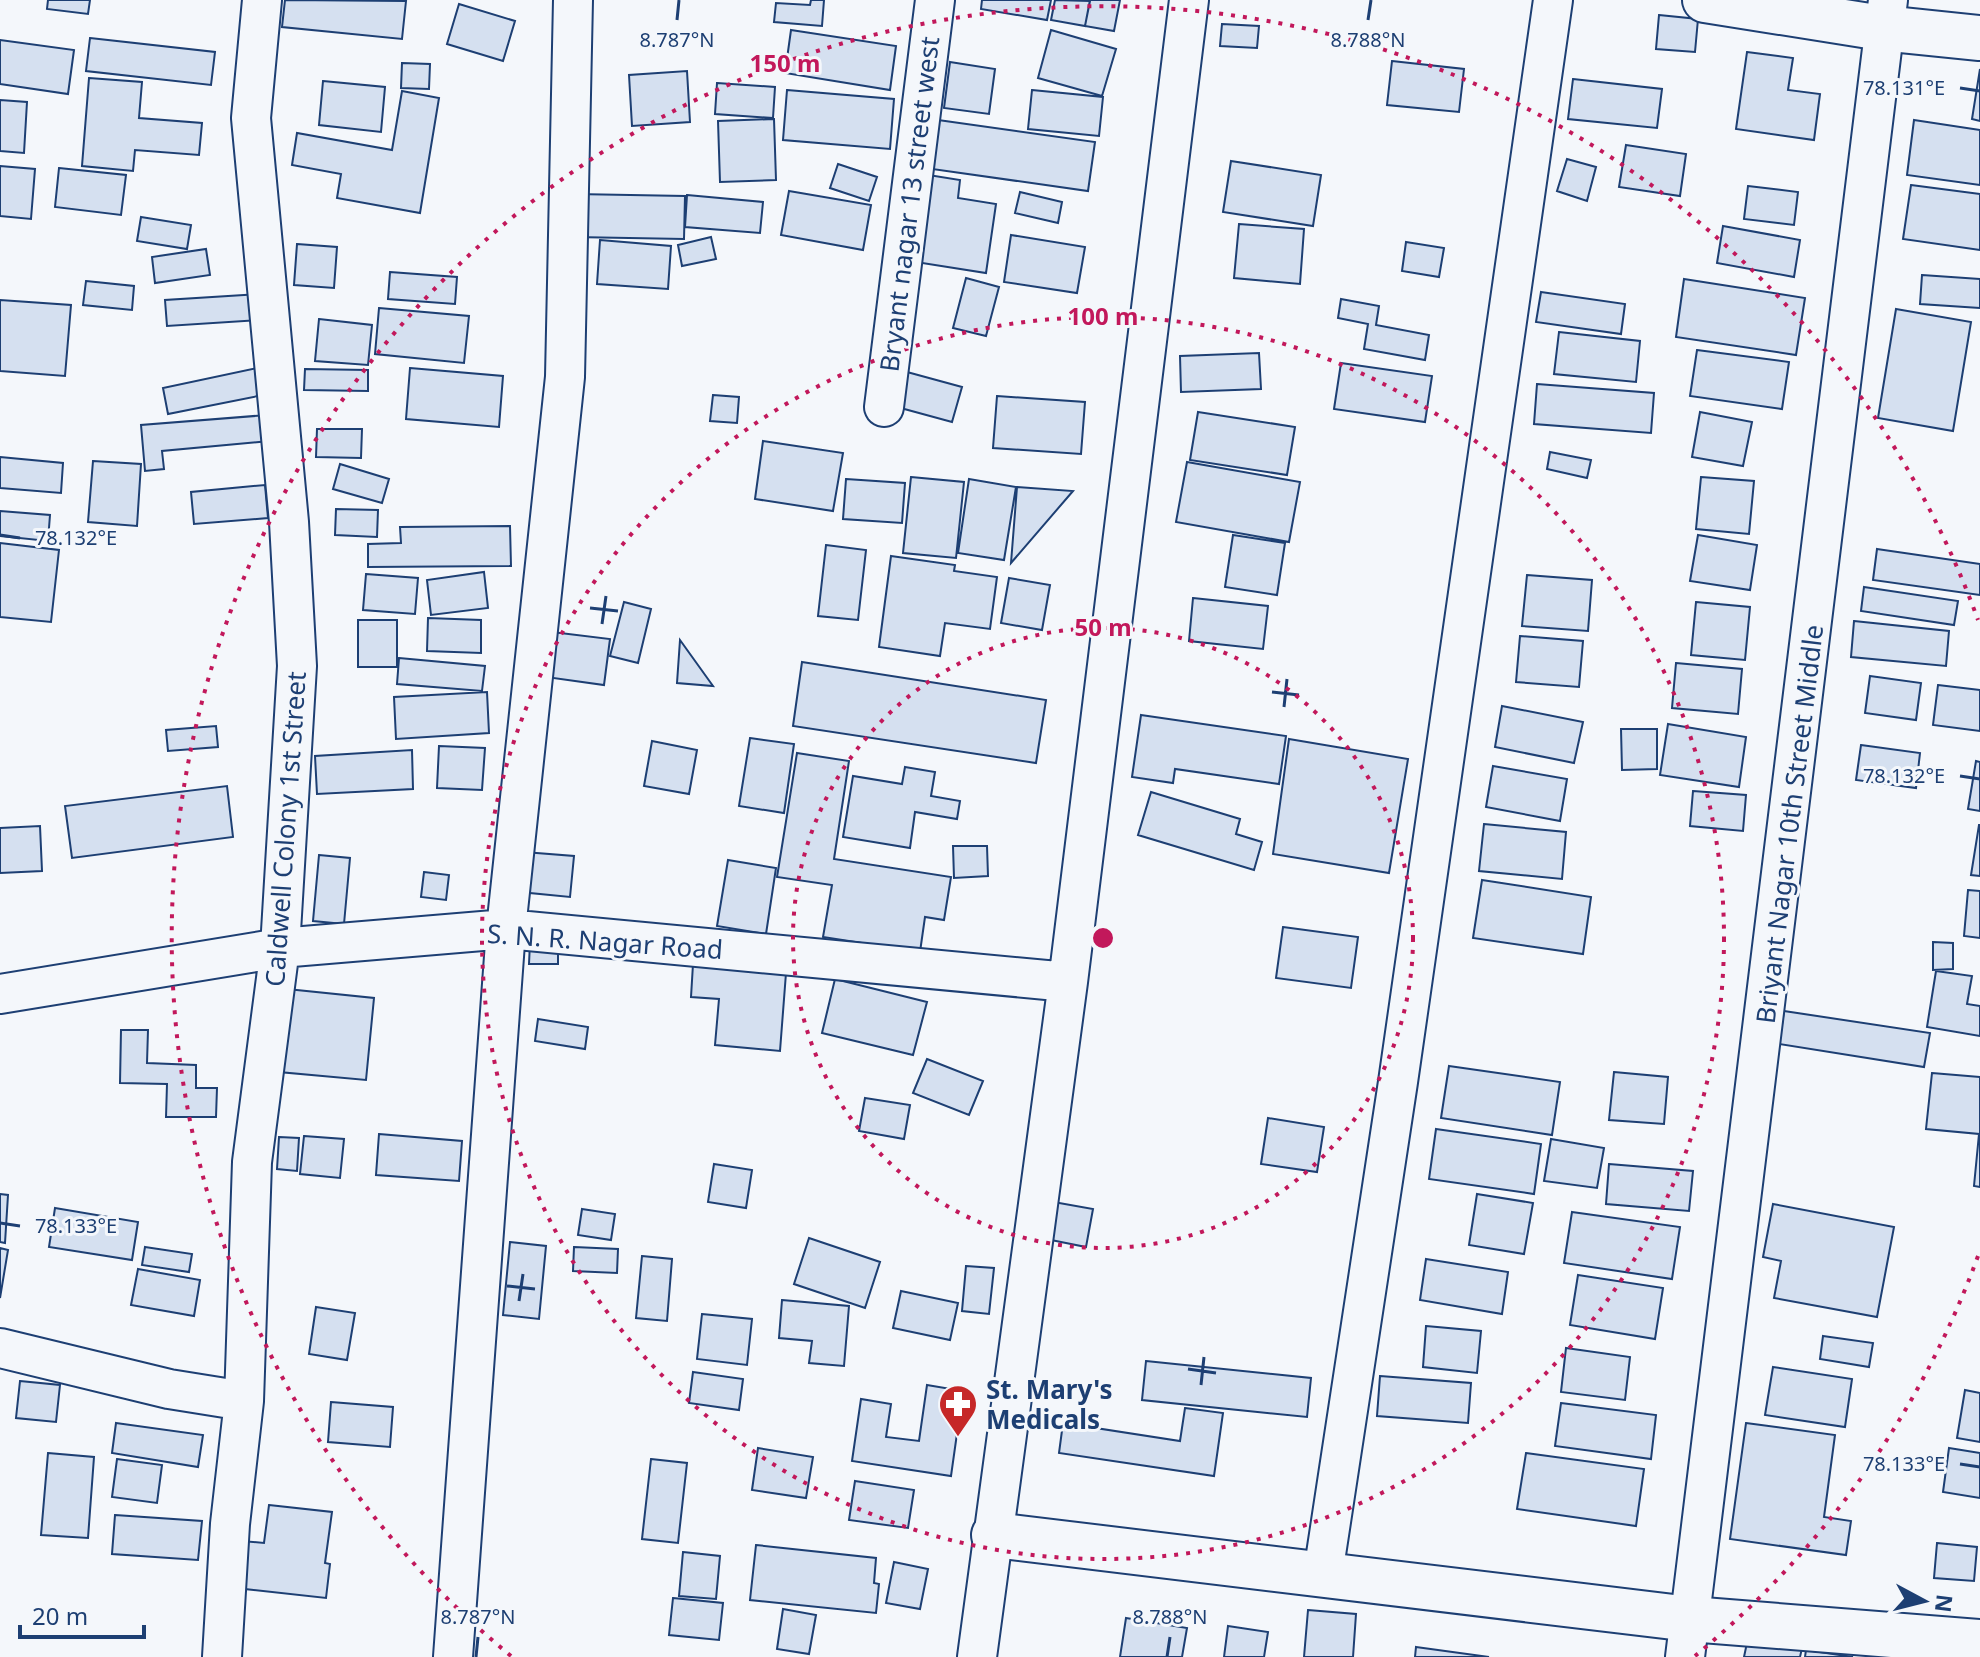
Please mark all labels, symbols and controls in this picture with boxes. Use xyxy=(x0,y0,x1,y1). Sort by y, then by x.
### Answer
text: 8.787°N xyxy=(640,26,714,53)
text: 8.788°N xyxy=(1331,26,1405,53)
street label: Bryant nagar 13 street west xyxy=(871,34,947,374)
text: 150 m xyxy=(750,46,820,79)
text: 78.131°E xyxy=(1863,74,1945,101)
text: 100 m xyxy=(1068,299,1138,332)
text: 78.132°E xyxy=(35,524,117,551)
text: 50 m xyxy=(1074,610,1132,643)
street label: Briyant Nagar 10th Street Middle xyxy=(1747,622,1831,1026)
street label: Caldwell Colony 1st Street xyxy=(256,670,314,988)
text: 78.132°E xyxy=(1863,762,1945,789)
street label: S. N. R. Nagar Road xyxy=(486,915,724,967)
centre of rings xyxy=(1089,924,1117,952)
text: 78.133°E xyxy=(35,1212,117,1239)
place label: St. Mary's Medicals xyxy=(986,1371,1112,1437)
pharmacy icon: St. Mary's Medicals xyxy=(937,1383,979,1438)
text: 78.133°E xyxy=(1863,1450,1945,1477)
north arrow xyxy=(1884,1561,1964,1641)
scale bar xyxy=(20,1589,144,1639)
text: N xyxy=(1929,1593,1961,1614)
text: 20 m xyxy=(32,1599,88,1632)
text: 8.787°N xyxy=(441,1603,515,1630)
text: 8.788°N xyxy=(1133,1603,1207,1630)

